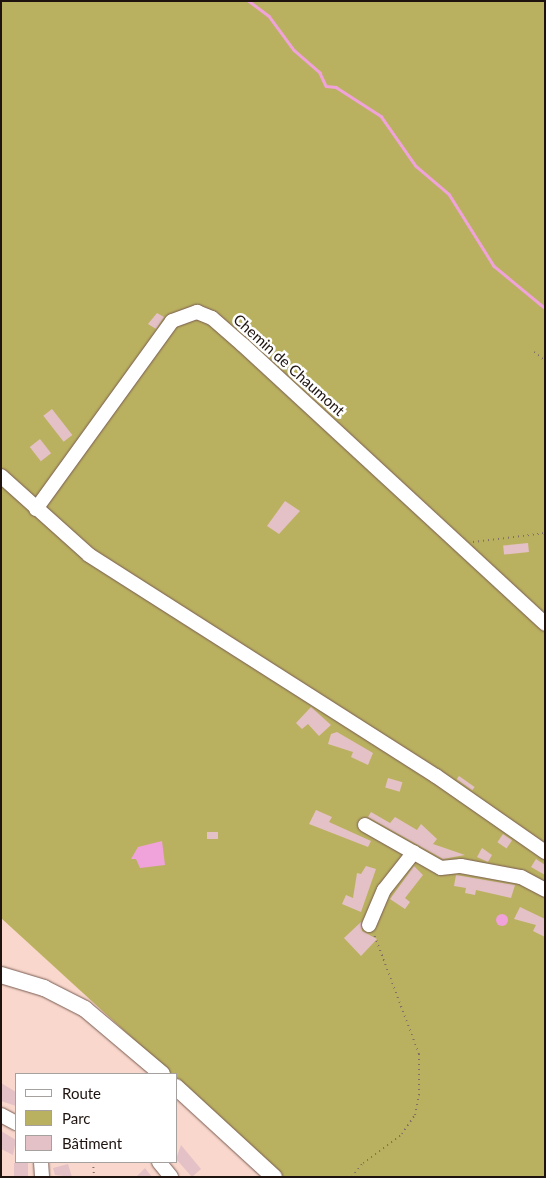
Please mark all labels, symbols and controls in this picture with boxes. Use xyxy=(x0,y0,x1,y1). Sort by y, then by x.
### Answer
street label: Chemin de Chaumont xyxy=(230,310,348,420)
legend xyxy=(15,1073,178,1163)
text: Route xyxy=(62,1084,101,1102)
text: Parc xyxy=(62,1109,91,1127)
text: Bâtiment xyxy=(62,1134,122,1152)

